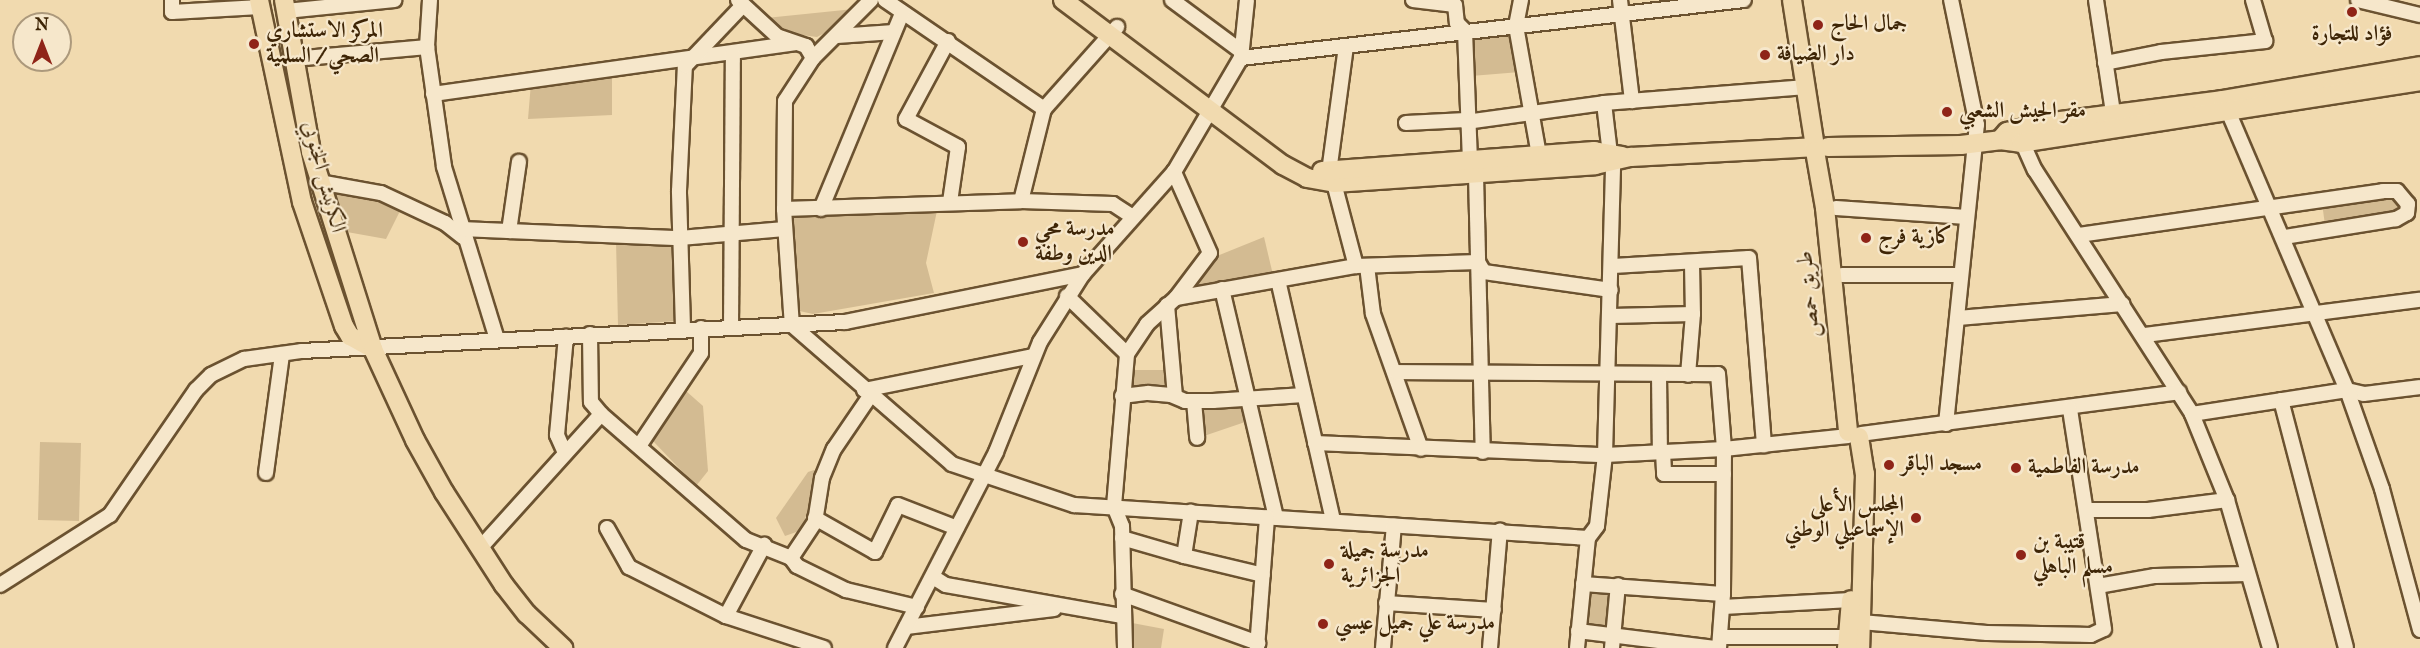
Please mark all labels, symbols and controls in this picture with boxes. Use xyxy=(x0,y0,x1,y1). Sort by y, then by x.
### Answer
marker: فؤاد للتجارة xyxy=(2345,5,2359,19)
north arrow xyxy=(12,12,72,72)
place label: جمال الحاج xyxy=(1830,12,1907,38)
text: N xyxy=(35,16,49,36)
place label: المركز الاستشاري الصحي / السلمية xyxy=(266,18,383,70)
marker: جمال الحاج xyxy=(1811,18,1825,32)
place label: فؤاد للتجارة xyxy=(2312,22,2392,48)
marker: المركز الاستشاري الصحي / السلمية xyxy=(247,37,261,51)
place label: دار الضيافة xyxy=(1777,42,1855,68)
marker: دار الضيافة xyxy=(1758,48,1772,62)
place label: مقر الجيش الشعبي xyxy=(1959,99,2086,125)
marker: مقر الجيش الشعبي xyxy=(1940,105,1954,119)
street label: الكرنيش الجنوبي xyxy=(295,118,351,236)
place label: مدرسة محي الدين وطفة xyxy=(1035,216,1115,268)
place label: كازية فرج xyxy=(1878,225,1952,251)
marker: كازية فرج xyxy=(1859,231,1873,245)
marker: مدرسة محي الدين وطفة xyxy=(1016,235,1030,249)
street label: طريق حمص xyxy=(1792,249,1828,339)
place label: مسجد الباقر xyxy=(1901,452,1982,478)
place label: مدرسة الفاطمية xyxy=(2028,455,2140,481)
marker: مسجد الباقر xyxy=(1882,458,1896,472)
marker: مدرسة الفاطمية xyxy=(2009,461,2023,475)
place label: المجلس الأعلى الإسماعيلي الوطني xyxy=(1785,492,1904,544)
marker: المجلس الأعلى الإسماعيلي الوطني xyxy=(1909,511,1923,525)
place label: قتيبة بن مسلم الباهلي xyxy=(2033,529,2113,580)
place label: مدرسة جميلة الجزائرية xyxy=(1341,538,1429,590)
marker: قتيبة بن مسلم الباهلي xyxy=(2014,548,2028,562)
marker: مدرسة جميلة الجزائرية xyxy=(1322,557,1336,571)
place label: مدرسة علي جميل عيسي xyxy=(1335,611,1495,637)
marker: مدرسة علي جميل عيسي xyxy=(1316,617,1330,631)

